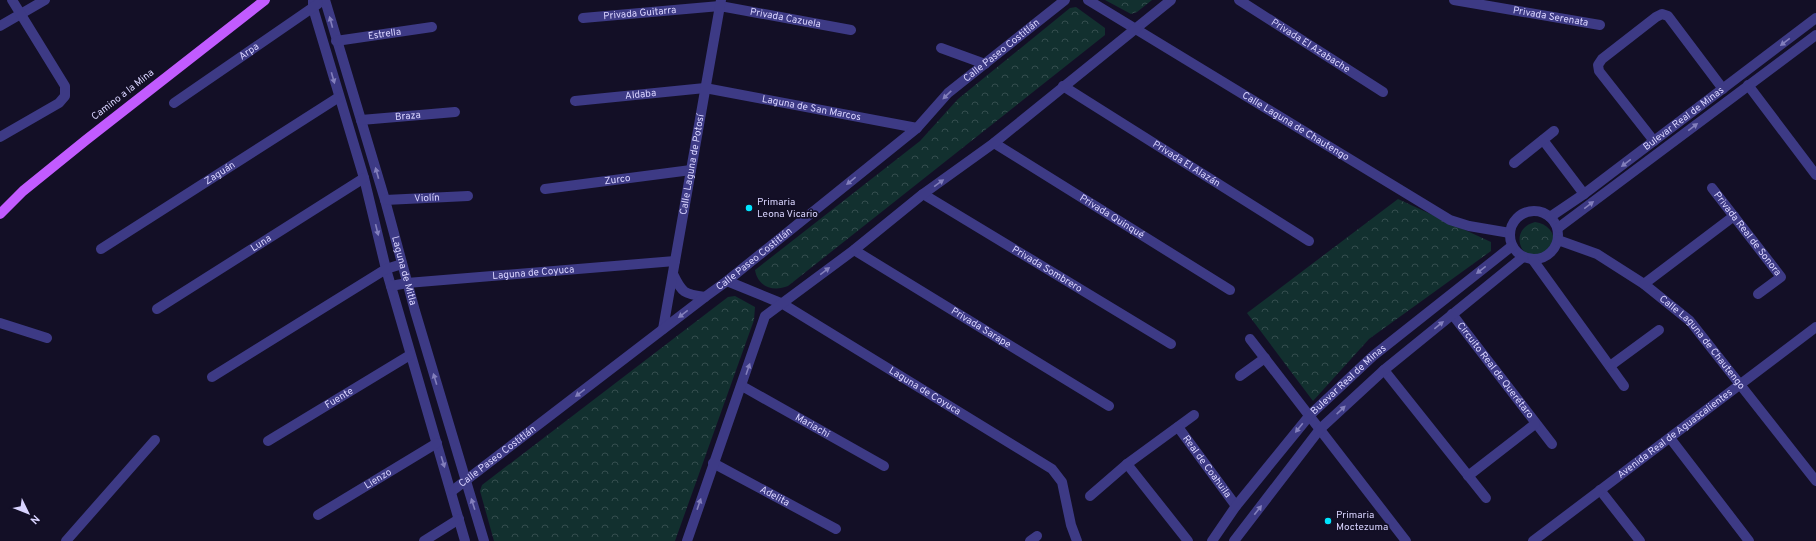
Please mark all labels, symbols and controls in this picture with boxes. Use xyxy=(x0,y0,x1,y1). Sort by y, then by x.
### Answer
street label: Privada Guitarra xyxy=(603,3,677,23)
street label: Privada Serenata xyxy=(1512,4,1589,29)
street label: Privada Cazuela xyxy=(749,5,822,31)
one-way arrow xyxy=(328,16,334,28)
street label: Calle Paseo Costitlán xyxy=(961,16,1042,85)
street label: Privada El Azabache xyxy=(1269,16,1353,76)
street label: Estrella xyxy=(367,25,402,43)
one-way arrow xyxy=(1780,38,1790,46)
street label: Arpa xyxy=(236,40,262,63)
street label: Camino a la Mina xyxy=(89,66,157,124)
one-way arrow xyxy=(330,72,336,84)
street label: Bulevar Real de Minas xyxy=(1641,83,1727,153)
street label: Aldaba xyxy=(624,86,657,102)
street label: Calle Laguna de Chautengo xyxy=(1240,89,1352,164)
one-way arrow xyxy=(942,90,952,99)
street label: Laguna de San Marcos xyxy=(761,92,862,124)
street label: Braza xyxy=(394,108,421,124)
street label: Calle Laguna de Potosí xyxy=(677,112,708,216)
one-way arrow xyxy=(1687,123,1698,131)
street label: Privada El Alazán xyxy=(1150,138,1223,190)
street label: Zaguán xyxy=(202,158,238,188)
one-way arrow xyxy=(1620,158,1631,167)
one-way arrow xyxy=(374,167,380,179)
street label: Zurco xyxy=(603,171,632,188)
one-way arrow xyxy=(845,177,856,186)
one-way arrow xyxy=(934,179,944,187)
street label: Privada Real de Sonora xyxy=(1711,189,1784,279)
street label: Violín xyxy=(414,191,440,205)
street label: Privada Quinqué xyxy=(1077,191,1147,242)
place label: Primaria Leona Vicario xyxy=(757,196,818,221)
one-way arrow xyxy=(1583,201,1594,209)
marker: Primaria Leona Vicario xyxy=(744,203,754,213)
one-way arrow xyxy=(374,224,380,236)
street label: Calle Paseo Costitlán xyxy=(713,224,795,293)
street label: Luna xyxy=(248,232,274,255)
street label: Laguna de Mitla xyxy=(389,235,420,307)
street label: Privada Sombrero xyxy=(1009,243,1085,296)
street label: Laguna de Coyuca xyxy=(492,263,575,282)
one-way arrow xyxy=(1476,265,1487,274)
one-way arrow xyxy=(820,267,831,276)
street label: Calle Laguna de Chautengo xyxy=(1657,292,1748,392)
street label: Privada Sarape xyxy=(949,304,1013,351)
one-way arrow xyxy=(678,310,688,318)
street label: Circuito Real de Querétaro xyxy=(1454,319,1537,422)
one-way arrow xyxy=(1433,320,1444,329)
street label: Bulevar Real de Minas xyxy=(1308,341,1389,418)
one-way arrow xyxy=(745,362,751,374)
street label: Laguna de Coyuca xyxy=(886,364,963,418)
one-way arrow xyxy=(432,373,438,385)
street label: Fuente xyxy=(322,384,356,412)
street label: Avenida Real de Aguascalientes xyxy=(1615,386,1735,481)
one-way arrow xyxy=(574,389,585,397)
one-way arrow xyxy=(1336,405,1346,415)
street label: Mariachi xyxy=(793,411,832,441)
street label: Calle Paseo Costitlán xyxy=(456,423,539,490)
one-way arrow xyxy=(1295,423,1303,434)
street label: Real de Coahuila xyxy=(1180,433,1234,500)
one-way arrow xyxy=(440,457,446,469)
street label: Lienzo xyxy=(362,465,394,492)
street label: Adelita xyxy=(758,483,792,509)
north arrow xyxy=(8,493,48,533)
one-way arrow xyxy=(470,497,476,509)
one-way arrow xyxy=(696,498,702,510)
one-way arrow xyxy=(1254,504,1262,515)
place label: Primaria Moctezuma xyxy=(1336,509,1388,534)
text: N xyxy=(27,511,42,527)
marker: Primaria Moctezuma xyxy=(1323,516,1333,526)

